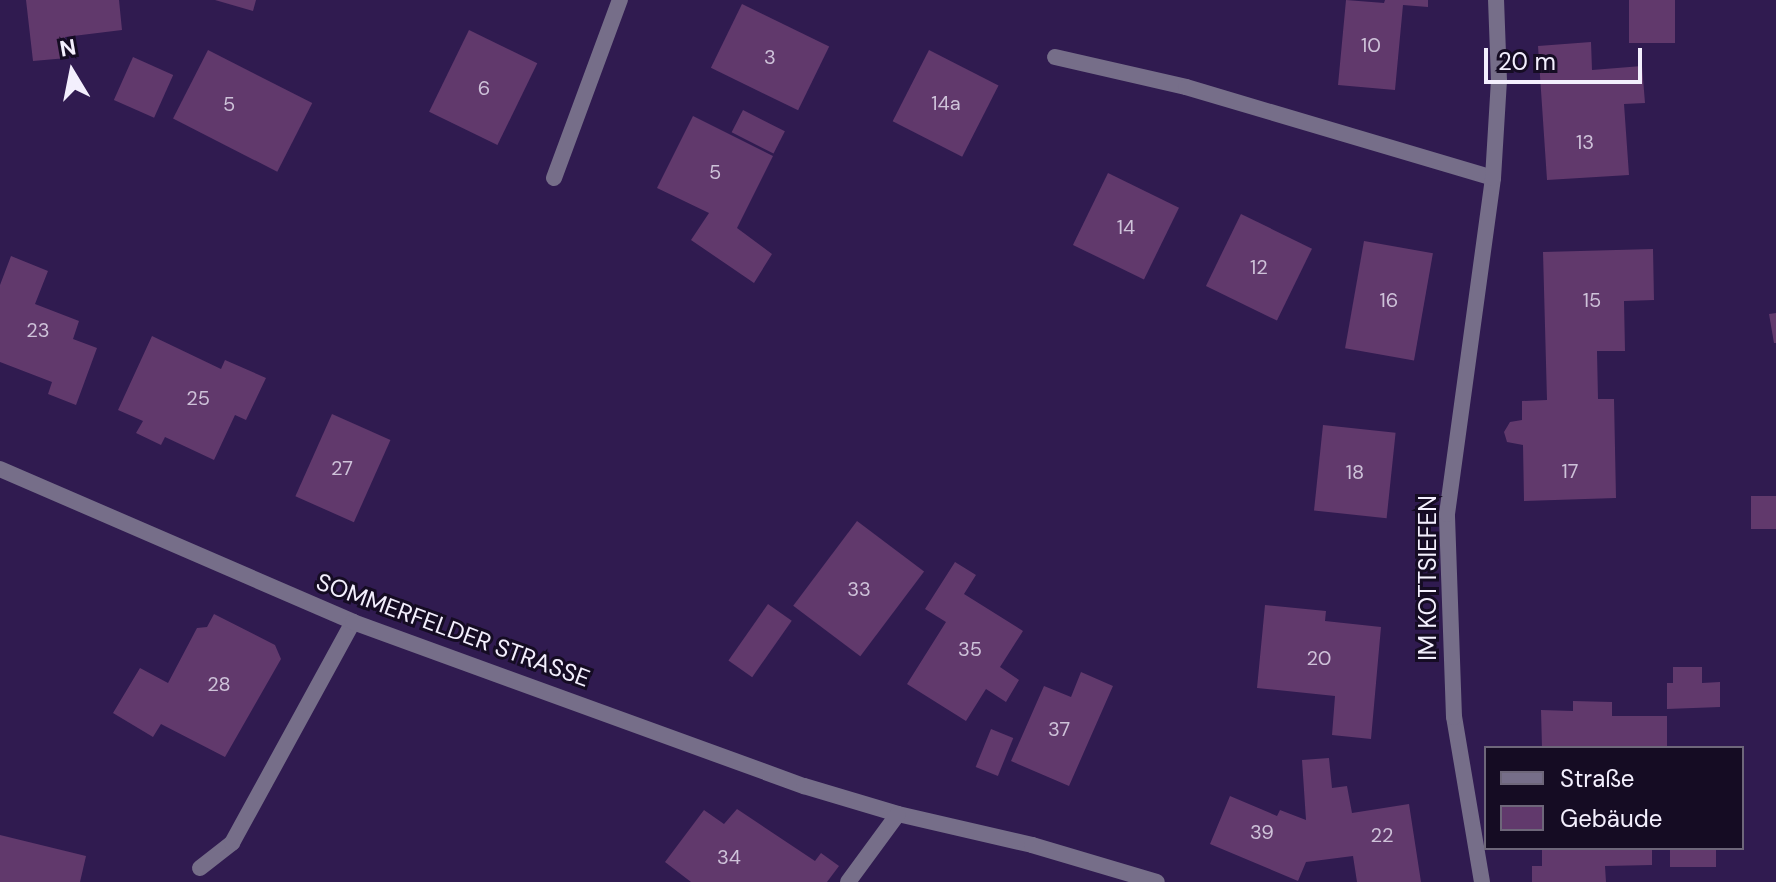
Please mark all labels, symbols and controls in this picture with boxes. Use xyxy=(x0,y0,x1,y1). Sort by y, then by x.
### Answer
north arrow xyxy=(32,32,112,112)
text: N xyxy=(57,32,78,64)
scale bar xyxy=(1488,32,1646,82)
house number: 10 xyxy=(1361,33,1381,57)
house number: 3 xyxy=(764,45,776,69)
text: 20 m xyxy=(1498,46,1556,77)
house number: 6 xyxy=(478,76,490,100)
house number: 14a xyxy=(931,91,961,115)
house number: 5 xyxy=(223,92,235,116)
house number: 13 xyxy=(1576,130,1594,154)
house number: 5 xyxy=(709,160,721,184)
house number: 14 xyxy=(1117,215,1135,239)
house number: 12 xyxy=(1250,255,1268,279)
house number: 16 xyxy=(1380,288,1398,312)
house number: 15 xyxy=(1583,288,1601,312)
house number: 23 xyxy=(26,318,50,342)
house number: 25 xyxy=(186,386,210,410)
house number: 27 xyxy=(331,456,353,480)
house number: 17 xyxy=(1562,459,1578,483)
house number: 18 xyxy=(1346,460,1364,484)
street label: IM KOTTSIEFEN xyxy=(1414,495,1442,661)
street label: SOMMERFELDER STRASSE xyxy=(312,567,594,693)
house number: 33 xyxy=(847,577,871,601)
house number: 35 xyxy=(958,637,982,661)
house number: 20 xyxy=(1307,646,1331,670)
house number: 28 xyxy=(207,672,231,696)
house number: 37 xyxy=(1048,717,1070,741)
legend xyxy=(1484,746,1744,850)
text: Straße xyxy=(1560,763,1634,794)
text: Gebäude xyxy=(1560,803,1662,834)
house number: 39 xyxy=(1250,820,1274,844)
house number: 22 xyxy=(1370,823,1394,847)
house number: 34 xyxy=(717,845,741,869)

